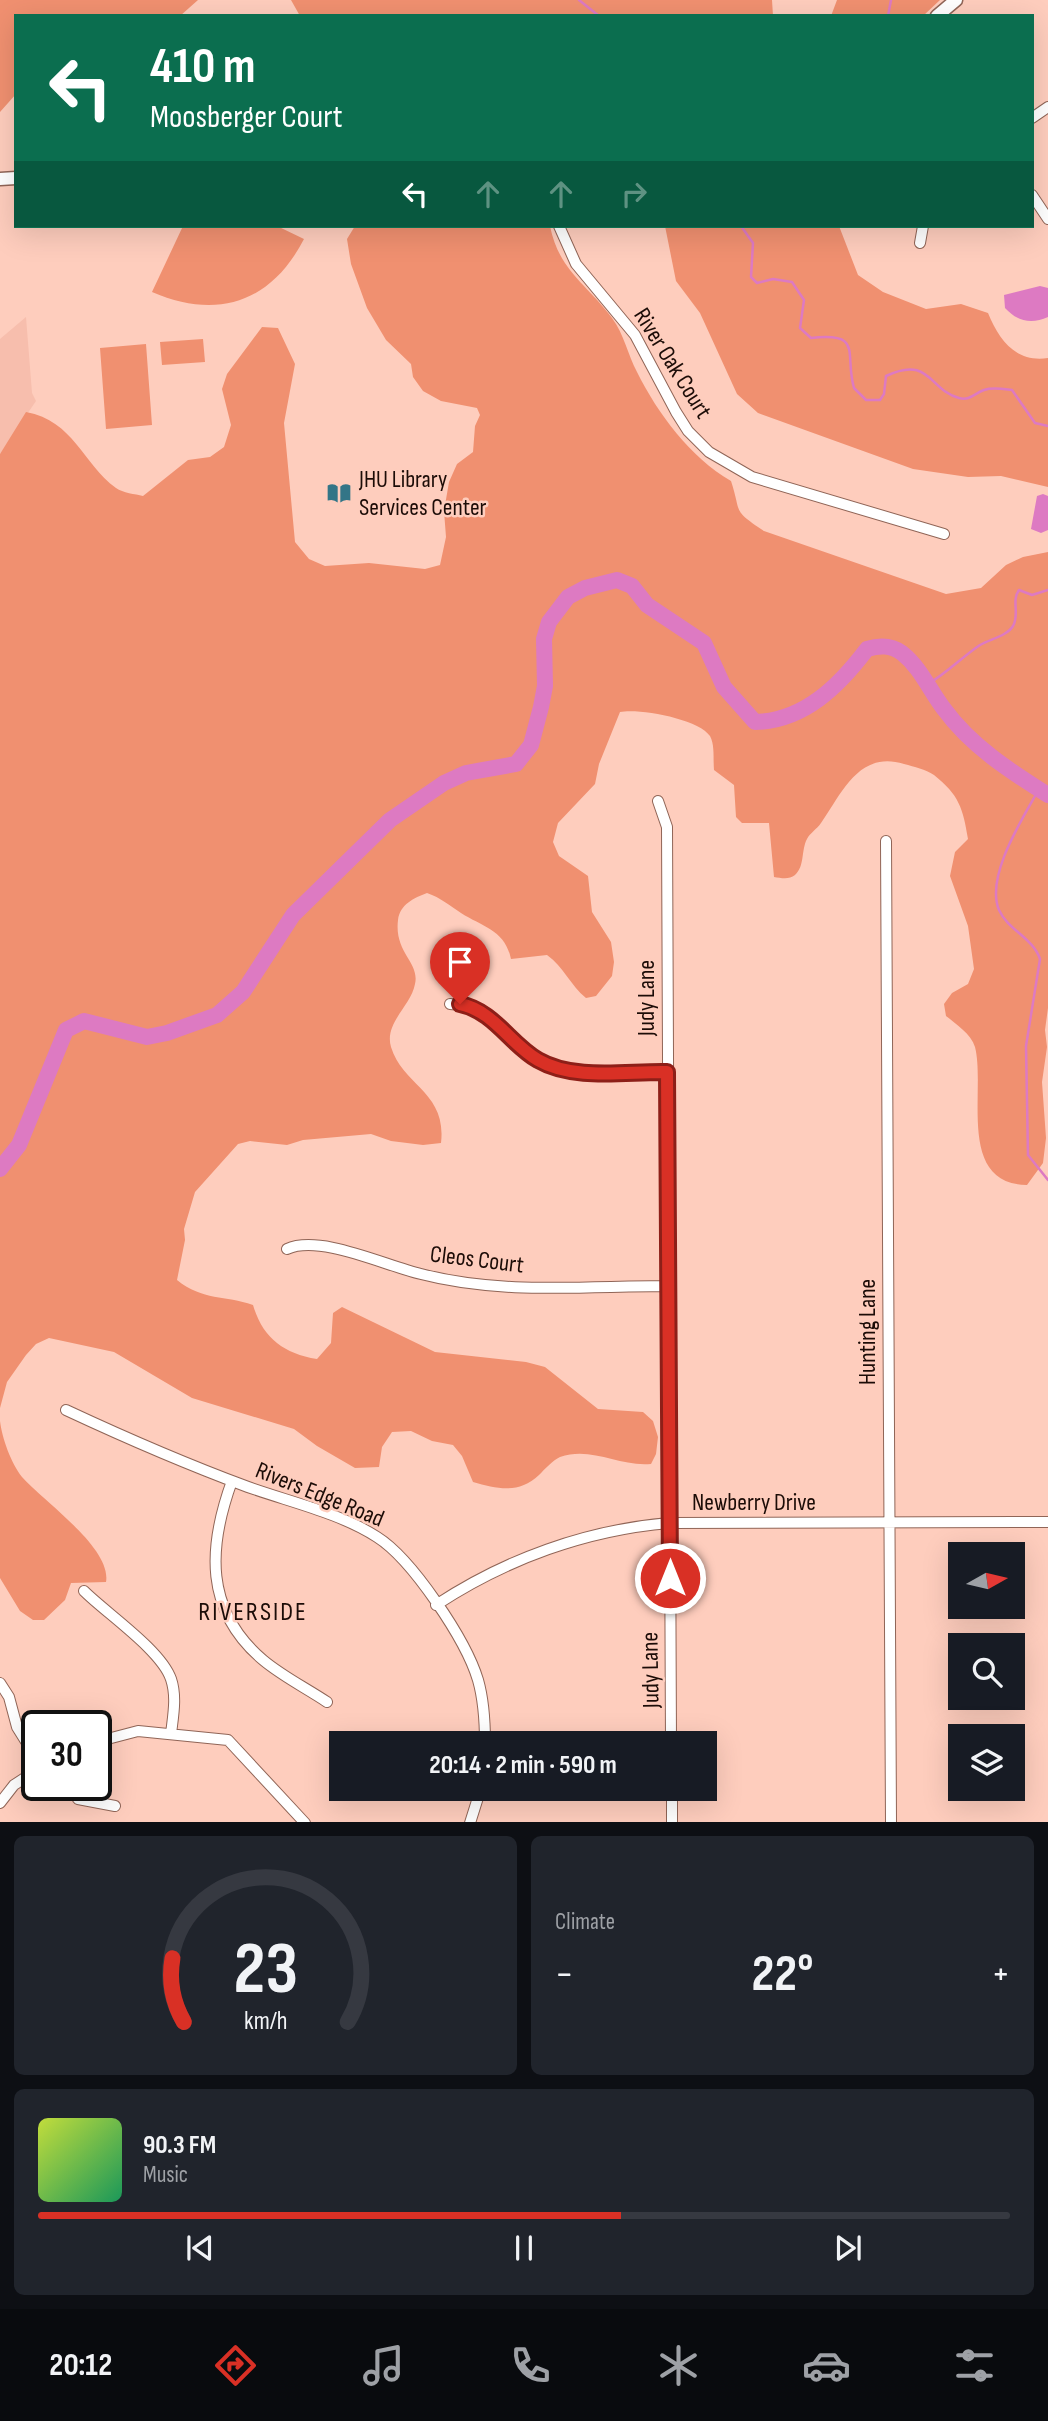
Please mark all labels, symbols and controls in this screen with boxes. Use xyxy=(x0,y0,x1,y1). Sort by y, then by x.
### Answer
text: 410 m xyxy=(150,38,256,97)
icon: left xyxy=(35,42,126,133)
text: Moosberger Court xyxy=(150,98,343,137)
icon: left xyxy=(396,175,434,213)
icon: ahead xyxy=(469,175,507,213)
icon: ahead xyxy=(542,175,580,213)
icon: right xyxy=(615,175,653,213)
street label: River Oak Court xyxy=(627,303,718,424)
place label: JHU Library Services Center xyxy=(358,465,487,522)
library icon: JHU Library Services Center xyxy=(325,479,353,507)
pin xyxy=(430,932,490,1004)
icon: arrive xyxy=(441,943,479,981)
street label: Judy Lane xyxy=(632,960,661,1037)
street label: Cleos Court xyxy=(428,1239,525,1280)
street label: Hunting Lane xyxy=(853,1279,882,1385)
street label: Rivers Edge Road xyxy=(251,1456,388,1533)
street label: Newberry Drive xyxy=(692,1488,816,1517)
position arrow xyxy=(633,1541,707,1615)
north arrow xyxy=(948,1542,1026,1619)
map controls xyxy=(948,1542,1025,1801)
district label: RIVERSIDE xyxy=(198,1597,308,1628)
street label: Judy Lane xyxy=(635,1632,666,1709)
button: search xyxy=(948,1633,1025,1710)
speed limit sign: 30 xyxy=(21,1710,112,1801)
button: layers xyxy=(948,1724,1025,1801)
text: 20:14 · 2 min · 590 m xyxy=(429,1750,617,1781)
text: Climate xyxy=(555,1908,615,1936)
text: 23 xyxy=(233,1926,298,2014)
text: 22° xyxy=(751,1943,814,2006)
text: − xyxy=(555,1952,574,1997)
text: + xyxy=(991,1952,1010,1997)
text: km/h xyxy=(244,2005,287,2036)
text: 90.3 FM xyxy=(143,2130,216,2161)
text: Music xyxy=(143,2161,188,2189)
icon: previous xyxy=(181,2229,219,2267)
icon: pause xyxy=(505,2229,543,2267)
icon: next xyxy=(829,2229,867,2267)
icon: directions xyxy=(211,2341,260,2390)
icon: music xyxy=(359,2341,408,2390)
icon: phone xyxy=(506,2341,555,2390)
icon: climate xyxy=(654,2341,703,2390)
icon: car xyxy=(802,2341,851,2390)
icon: filters xyxy=(950,2341,999,2390)
text: 20:12 xyxy=(49,2346,112,2385)

